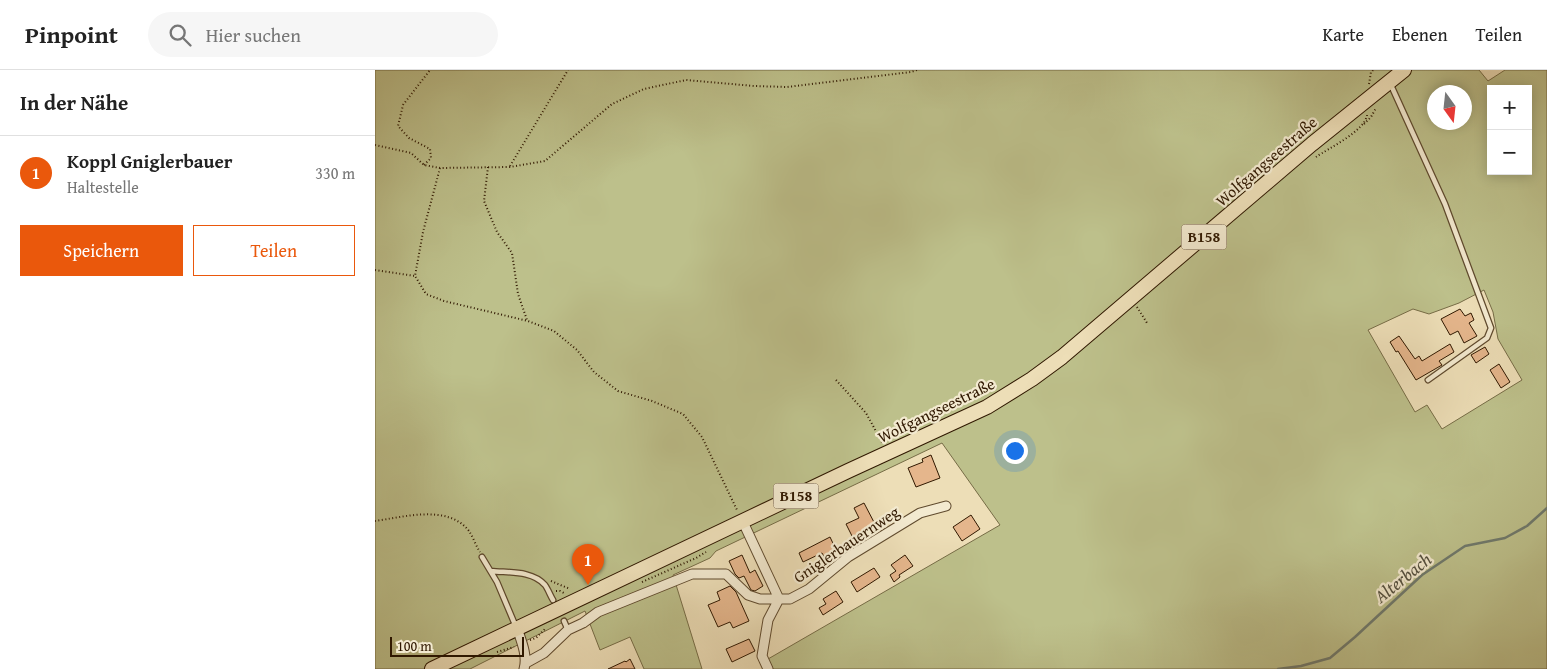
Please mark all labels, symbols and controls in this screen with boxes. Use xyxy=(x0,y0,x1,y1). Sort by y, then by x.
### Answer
search box xyxy=(148,12,498,57)
text: Pinpoint xyxy=(25,17,118,52)
icon: search xyxy=(166,21,194,49)
text: Hier suchen xyxy=(206,21,301,49)
text: Karte xyxy=(1323,21,1364,48)
text: Ebenen xyxy=(1392,21,1448,48)
text: Teilen xyxy=(1476,21,1522,48)
north arrow xyxy=(1427,85,1472,130)
map controls xyxy=(1487,85,1532,175)
button: + xyxy=(1487,85,1532,130)
text: In der Nähe xyxy=(20,87,128,118)
street label: Wolfgangseestraße xyxy=(1210,110,1322,212)
button: − xyxy=(1487,130,1532,175)
text: Koppl Gniglerbauer xyxy=(67,147,233,175)
text: 1 xyxy=(32,161,40,185)
text: 330 m xyxy=(315,161,355,185)
text: Haltestelle xyxy=(67,175,139,199)
road number: B158 xyxy=(1181,224,1227,250)
button: Speichern xyxy=(20,225,183,276)
button: Teilen xyxy=(193,225,355,276)
street label: Wolfgangseestraße xyxy=(873,371,999,449)
your location xyxy=(1002,438,1028,464)
road number: B158 xyxy=(773,484,819,508)
street label: Gniglerbauernweg xyxy=(788,499,904,588)
pin: 1 xyxy=(572,544,604,585)
water label: Alterbach xyxy=(1367,546,1437,610)
scale bar xyxy=(390,634,524,657)
text: 100 m xyxy=(397,636,432,656)

